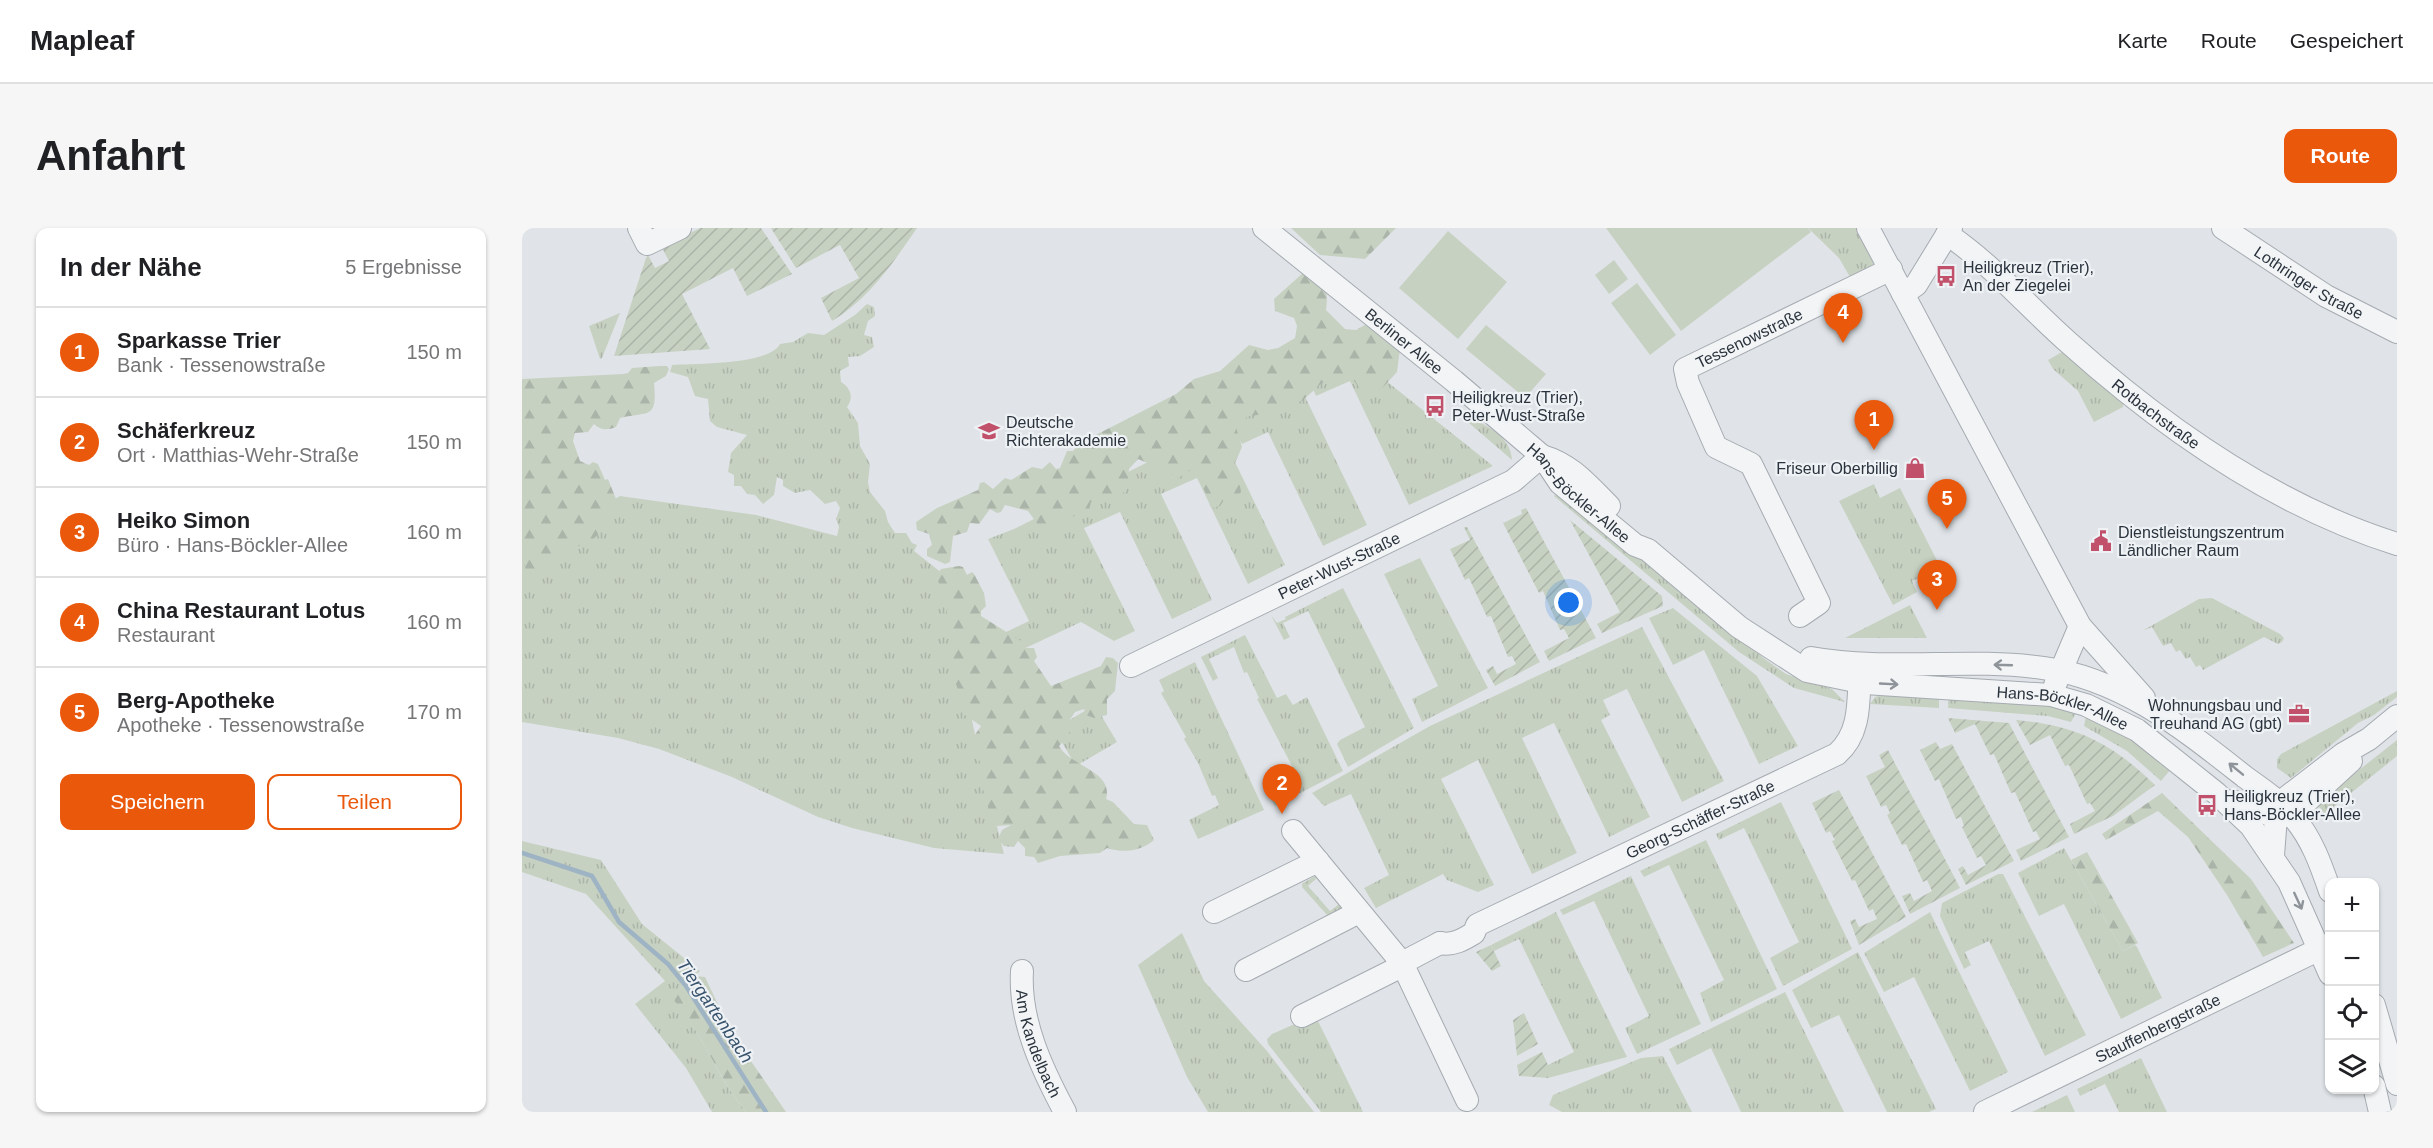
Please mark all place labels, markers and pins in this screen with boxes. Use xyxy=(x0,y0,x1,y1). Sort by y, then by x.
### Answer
place label: Heiligkreuz (Trier), An der Ziegelei xyxy=(1963,259,2094,294)
bus stop icon: Heiligkreuz (Trier), An der Ziegelei xyxy=(1934,264,1958,288)
pin: 4 xyxy=(1824,294,1862,343)
place label: Heiligkreuz (Trier), Peter-Wust-Straße xyxy=(1452,389,1585,424)
bus stop icon: Heiligkreuz (Trier), Peter-Wust-Straße xyxy=(1423,394,1447,418)
pin: 1 xyxy=(1854,400,1894,450)
place label: Deutsche Richterakademie xyxy=(1006,414,1126,449)
school or university icon: Deutsche Richterakademie xyxy=(977,419,1001,443)
shop icon: Friseur Oberbillig xyxy=(1903,456,1927,480)
place label: Friseur Oberbillig xyxy=(1776,460,1898,477)
pin: 5 xyxy=(1928,480,1966,529)
place label: Dienstleistungszentrum Ländlicher Raum xyxy=(2118,524,2284,559)
public building icon: Dienstleistungszentrum Ländlicher Raum xyxy=(2089,529,2113,553)
pin: 3 xyxy=(1918,560,1956,610)
place label: Wohnungsbau und Treuhand AG (gbt) xyxy=(2148,697,2282,732)
office icon: Wohnungsbau und Treuhand AG (gbt) xyxy=(2287,702,2311,726)
pin: 2 xyxy=(1262,764,1302,814)
place label: Heiligkreuz (Trier), Hans-Böckler-Allee xyxy=(2224,788,2361,823)
bus stop icon: Heiligkreuz (Trier), Hans-Böckler-Allee xyxy=(2195,793,2219,817)

